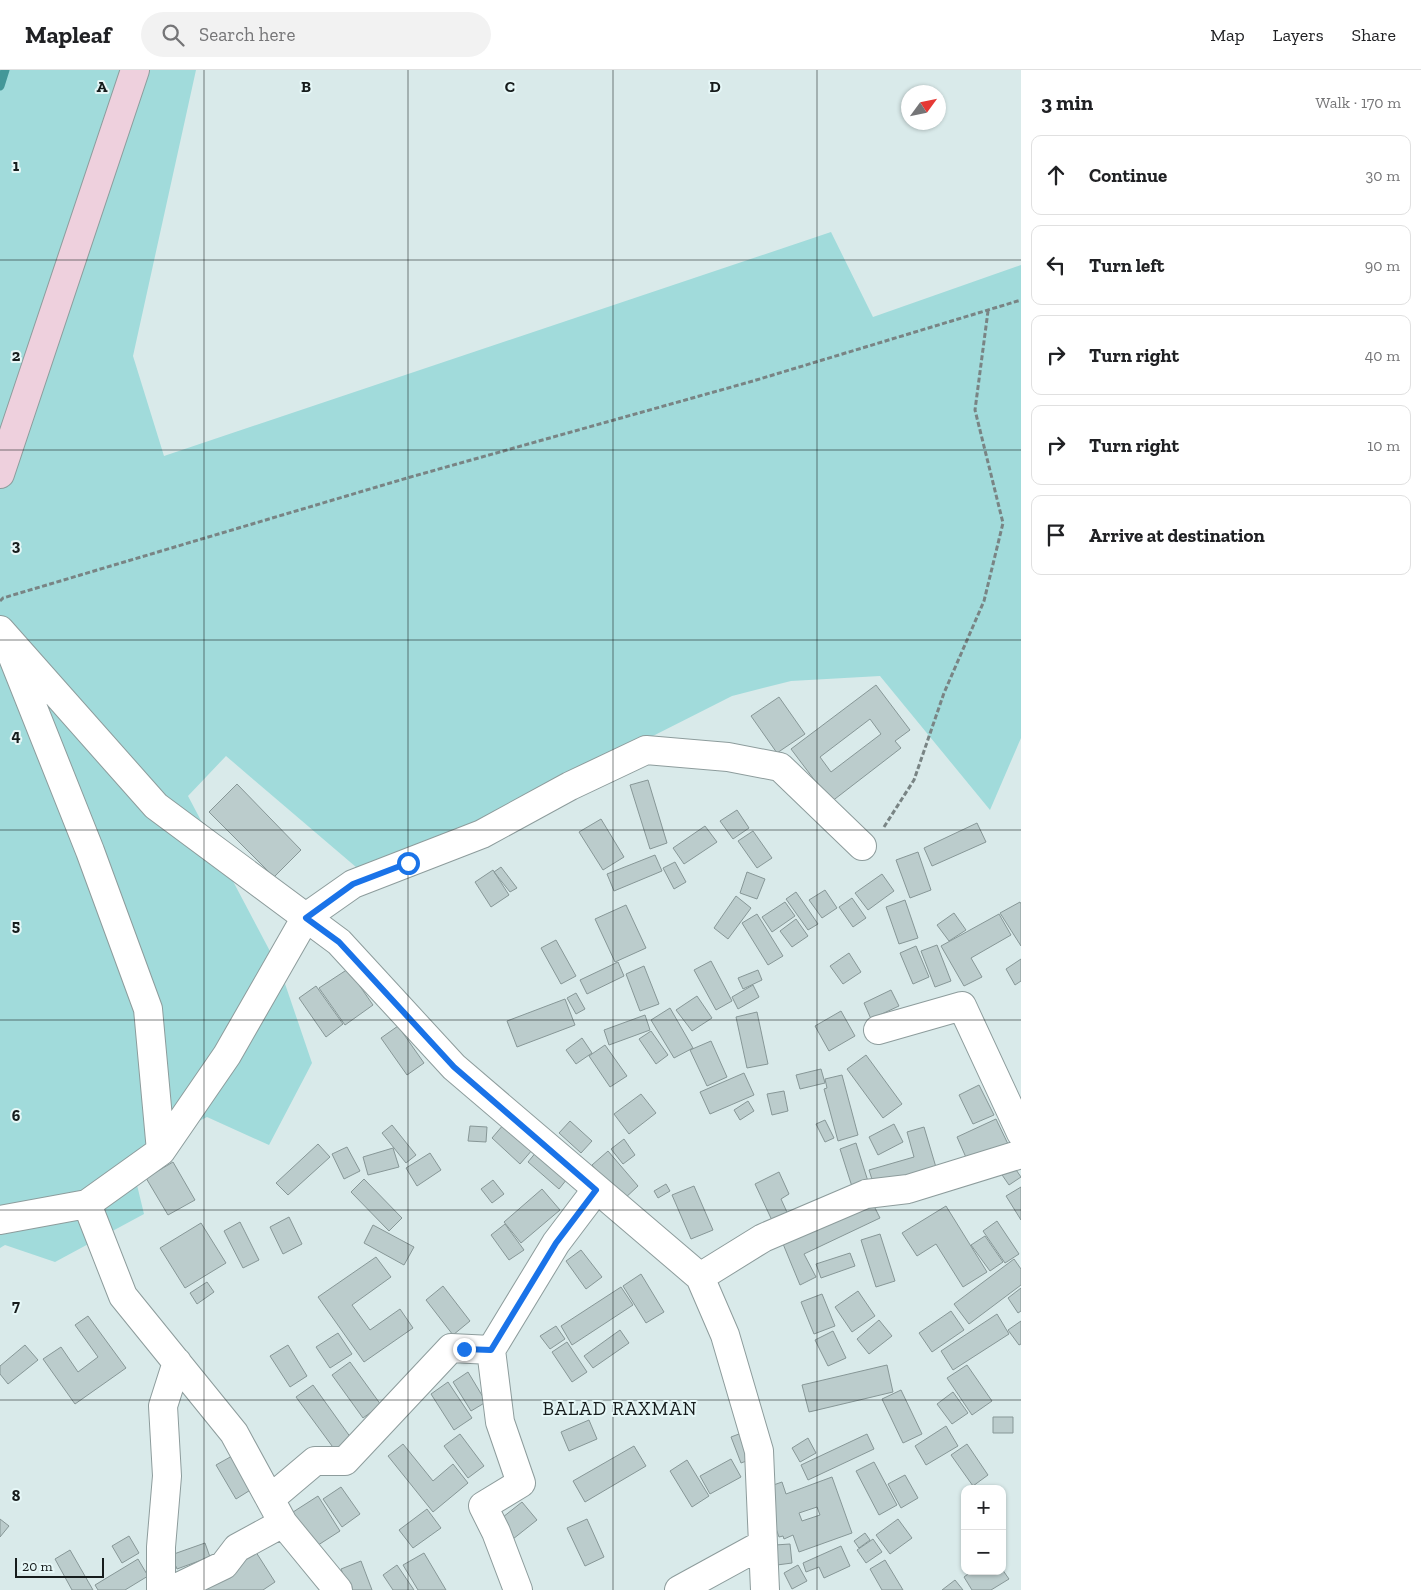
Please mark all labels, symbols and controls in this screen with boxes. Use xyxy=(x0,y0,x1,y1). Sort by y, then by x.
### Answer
search box xyxy=(141,12,491,57)
text: Mapleaf xyxy=(25,20,111,49)
icon: search xyxy=(159,21,187,49)
text: Search here xyxy=(199,23,295,46)
text: Map xyxy=(1210,24,1245,46)
text: Layers xyxy=(1273,24,1324,46)
text: Share xyxy=(1352,24,1396,46)
text: A xyxy=(97,77,108,96)
text: B xyxy=(301,77,311,96)
text: C xyxy=(505,77,515,96)
text: D xyxy=(709,77,721,96)
north arrow xyxy=(901,85,946,130)
text: 3 min xyxy=(1041,90,1093,115)
text: Walk · 170 m xyxy=(1316,93,1401,112)
text: 1 xyxy=(13,156,20,175)
icon: ahead xyxy=(1042,161,1070,189)
text: Continue xyxy=(1089,164,1167,187)
text: 30 m xyxy=(1366,166,1400,185)
icon: left xyxy=(1042,251,1070,279)
text: Turn left xyxy=(1089,254,1164,277)
text: 90 m xyxy=(1365,256,1400,275)
icon: right xyxy=(1042,341,1070,369)
text: Turn right xyxy=(1089,344,1179,367)
text: 2 xyxy=(12,346,21,365)
text: 40 m xyxy=(1365,346,1400,365)
icon: right xyxy=(1042,431,1070,459)
text: Turn right xyxy=(1089,434,1179,457)
text: 10 m xyxy=(1367,436,1400,455)
icon: arrive xyxy=(1042,521,1070,549)
text: Arrive at destination xyxy=(1089,524,1265,547)
text: 3 xyxy=(12,536,21,555)
text: 4 xyxy=(11,726,21,745)
route start xyxy=(397,852,420,875)
text: 5 xyxy=(12,916,20,935)
text: 6 xyxy=(12,1106,21,1125)
text: 7 xyxy=(12,1296,20,1315)
route end xyxy=(453,1338,476,1361)
district label: BALAD RAXMAN xyxy=(543,1397,697,1420)
map controls xyxy=(961,1485,1006,1575)
button: + xyxy=(961,1485,1006,1530)
text: 8 xyxy=(12,1486,21,1505)
button: − xyxy=(961,1530,1006,1575)
scale bar xyxy=(15,1555,104,1578)
text: 20 m xyxy=(22,1558,53,1575)

